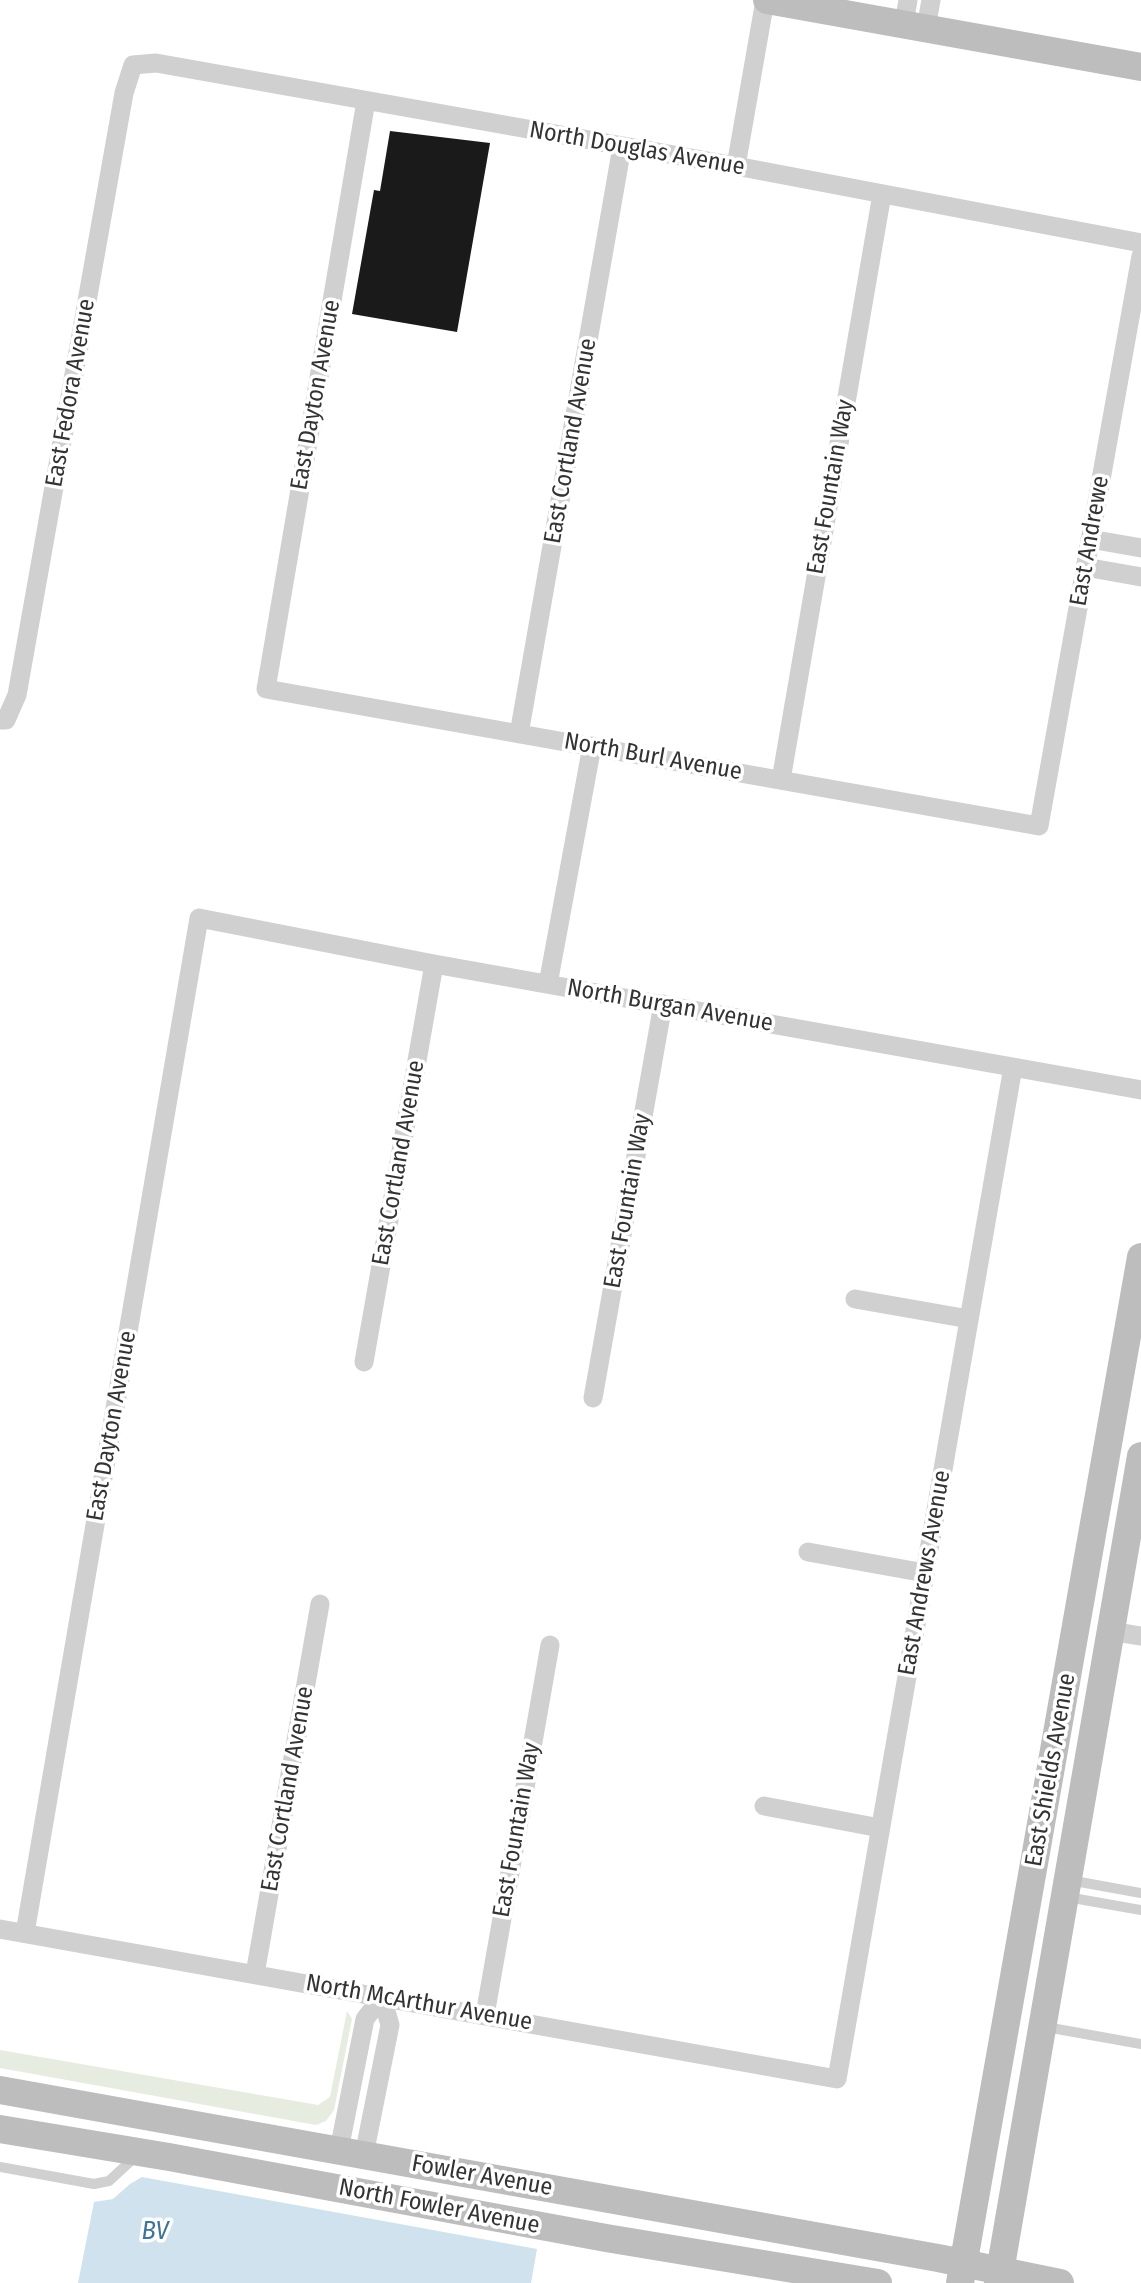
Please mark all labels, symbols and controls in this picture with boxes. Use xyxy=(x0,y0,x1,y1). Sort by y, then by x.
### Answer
street label: North Douglas Avenue xyxy=(527,116,747,182)
street label: East Fedora Avenue xyxy=(40,297,102,489)
street label: East Dayton Avenue xyxy=(285,298,347,492)
street label: East Cortland Avenue xyxy=(539,336,603,546)
street label: East Fountain Way xyxy=(801,397,861,577)
street label: East Andrewe xyxy=(1064,474,1116,608)
street label: North Burl Avenue xyxy=(562,727,744,787)
street label: North Burgan Avenue xyxy=(565,974,775,1038)
street label: East Cortland Avenue xyxy=(367,1058,431,1268)
street label: East Fountain Way xyxy=(598,1111,658,1291)
street label: East Dayton Avenue xyxy=(81,1329,143,1523)
street label: East Andrews Avenue xyxy=(893,1468,957,1678)
street label: East Shields Avenue xyxy=(1020,1671,1082,1869)
street label: East Cortland Avenue xyxy=(256,1684,320,1894)
street label: East Fountain Way xyxy=(487,1740,547,1920)
street label: North McArthur Avenue xyxy=(304,1969,534,2037)
street label: Fowler Avenue xyxy=(409,2149,555,2203)
street label: North Fowler Avenue xyxy=(336,2173,542,2241)
water label: BV xyxy=(142,2216,168,2248)

